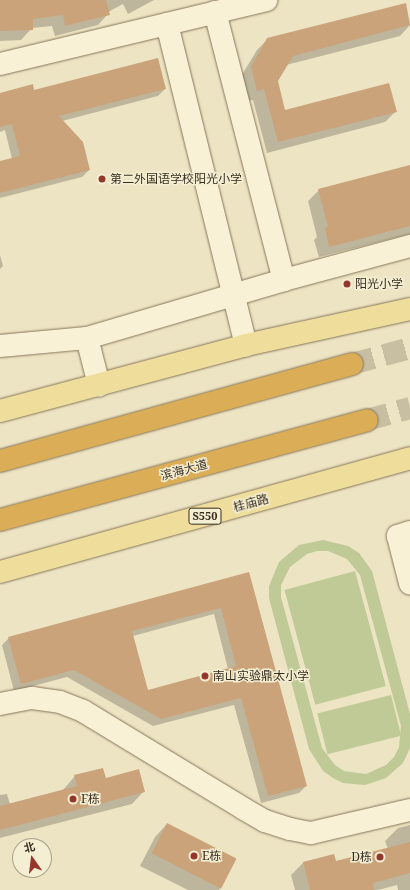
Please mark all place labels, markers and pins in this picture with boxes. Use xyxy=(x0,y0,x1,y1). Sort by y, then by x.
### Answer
place label: 第二外国语学校阳光小学 xyxy=(110,172,242,186)
marker: 第二外国语学校阳光小学 xyxy=(97,174,107,184)
place label: 阳光小学 xyxy=(355,277,403,291)
marker: 阳光小学 xyxy=(342,279,352,289)
place label: 南山实验鼎太小学 xyxy=(213,669,309,683)
marker: 南山实验鼎太小学 xyxy=(200,671,210,681)
place label: F栋 xyxy=(81,792,100,806)
marker: F栋 xyxy=(68,794,78,804)
place label: E栋 xyxy=(202,849,221,863)
place label: D栋 xyxy=(351,850,372,864)
marker: E栋 xyxy=(189,851,199,861)
marker: D栋 xyxy=(375,852,385,862)

